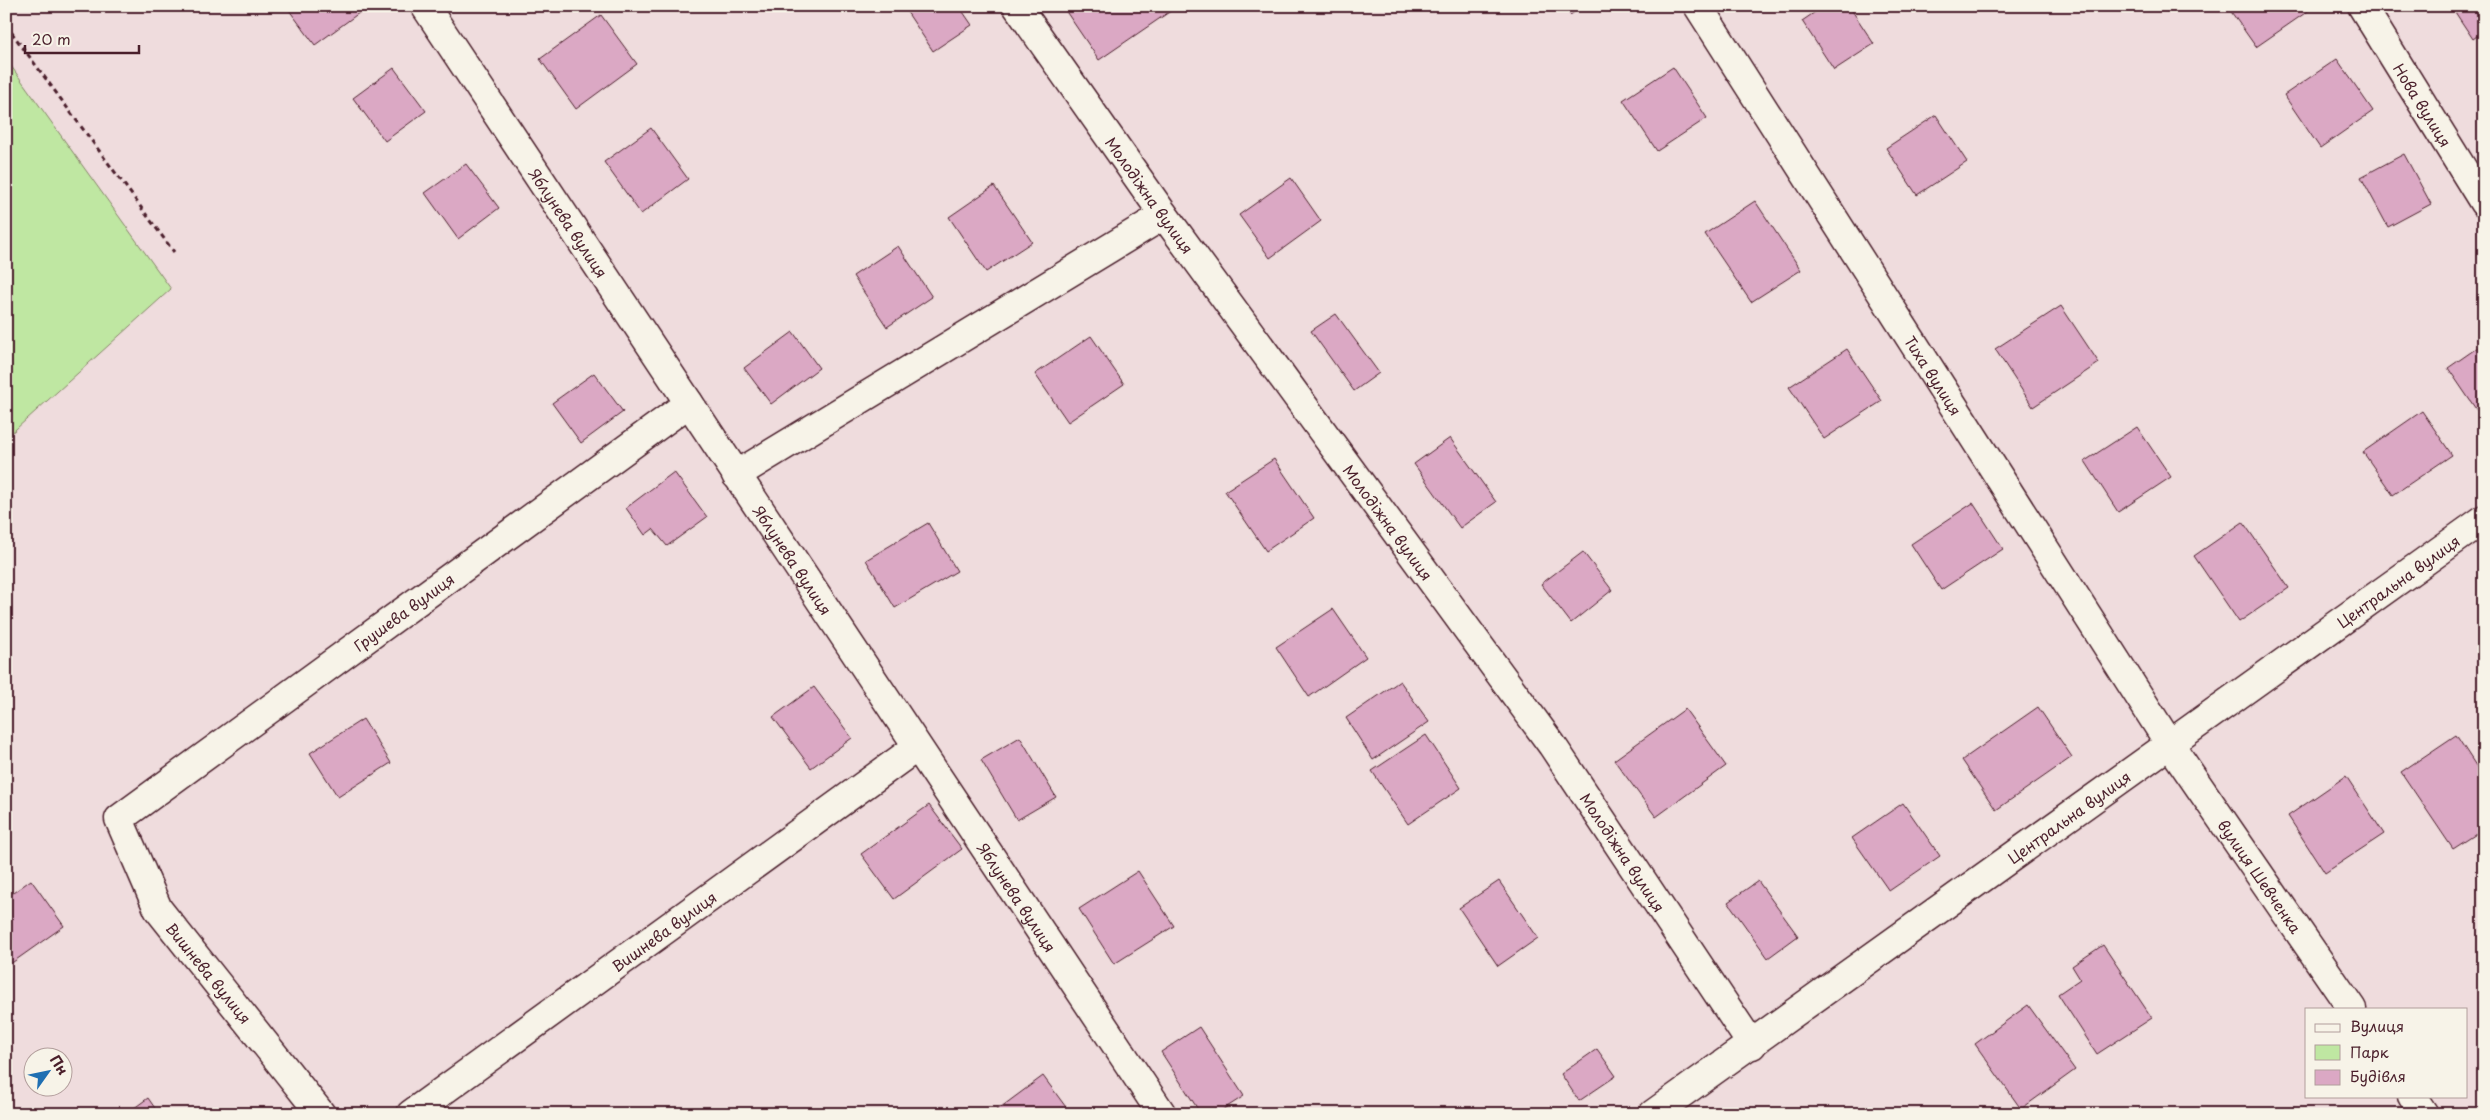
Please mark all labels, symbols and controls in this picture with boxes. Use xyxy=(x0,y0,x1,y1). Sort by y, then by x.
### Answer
scale bar xyxy=(25,22,139,54)
text: 20 m xyxy=(32,27,71,50)
street label: Нова вулиця xyxy=(2388,58,2458,151)
street label: Молодіжна вулиця xyxy=(1101,132,1200,258)
street label: Яблунева вулиця xyxy=(524,163,614,282)
street label: Тиха вулиця xyxy=(1900,331,1968,419)
street label: Молодіжна вулиця xyxy=(1338,459,1439,585)
street label: Яблунева вулиця xyxy=(748,500,838,619)
street label: Центральна вулиця xyxy=(2332,529,2464,633)
street label: Грушева вулиця xyxy=(348,567,459,656)
street label: Центральна вулиця xyxy=(2002,765,2135,869)
street label: Молодіжна вулиця xyxy=(1575,788,1671,916)
street label: вулиця Шевченка xyxy=(2213,814,2308,938)
street label: Яблунева вулиця xyxy=(973,838,1062,956)
street label: Вишнева вулиця xyxy=(606,885,721,977)
street label: Вишнева вулиця xyxy=(161,917,257,1029)
legend xyxy=(2305,1008,2468,1098)
text: Вулиця xyxy=(2350,1014,2404,1037)
text: Парк xyxy=(2350,1040,2389,1063)
north arrow xyxy=(22,1048,72,1098)
text: Пн xyxy=(45,1050,74,1079)
text: Будівля xyxy=(2350,1064,2406,1087)

